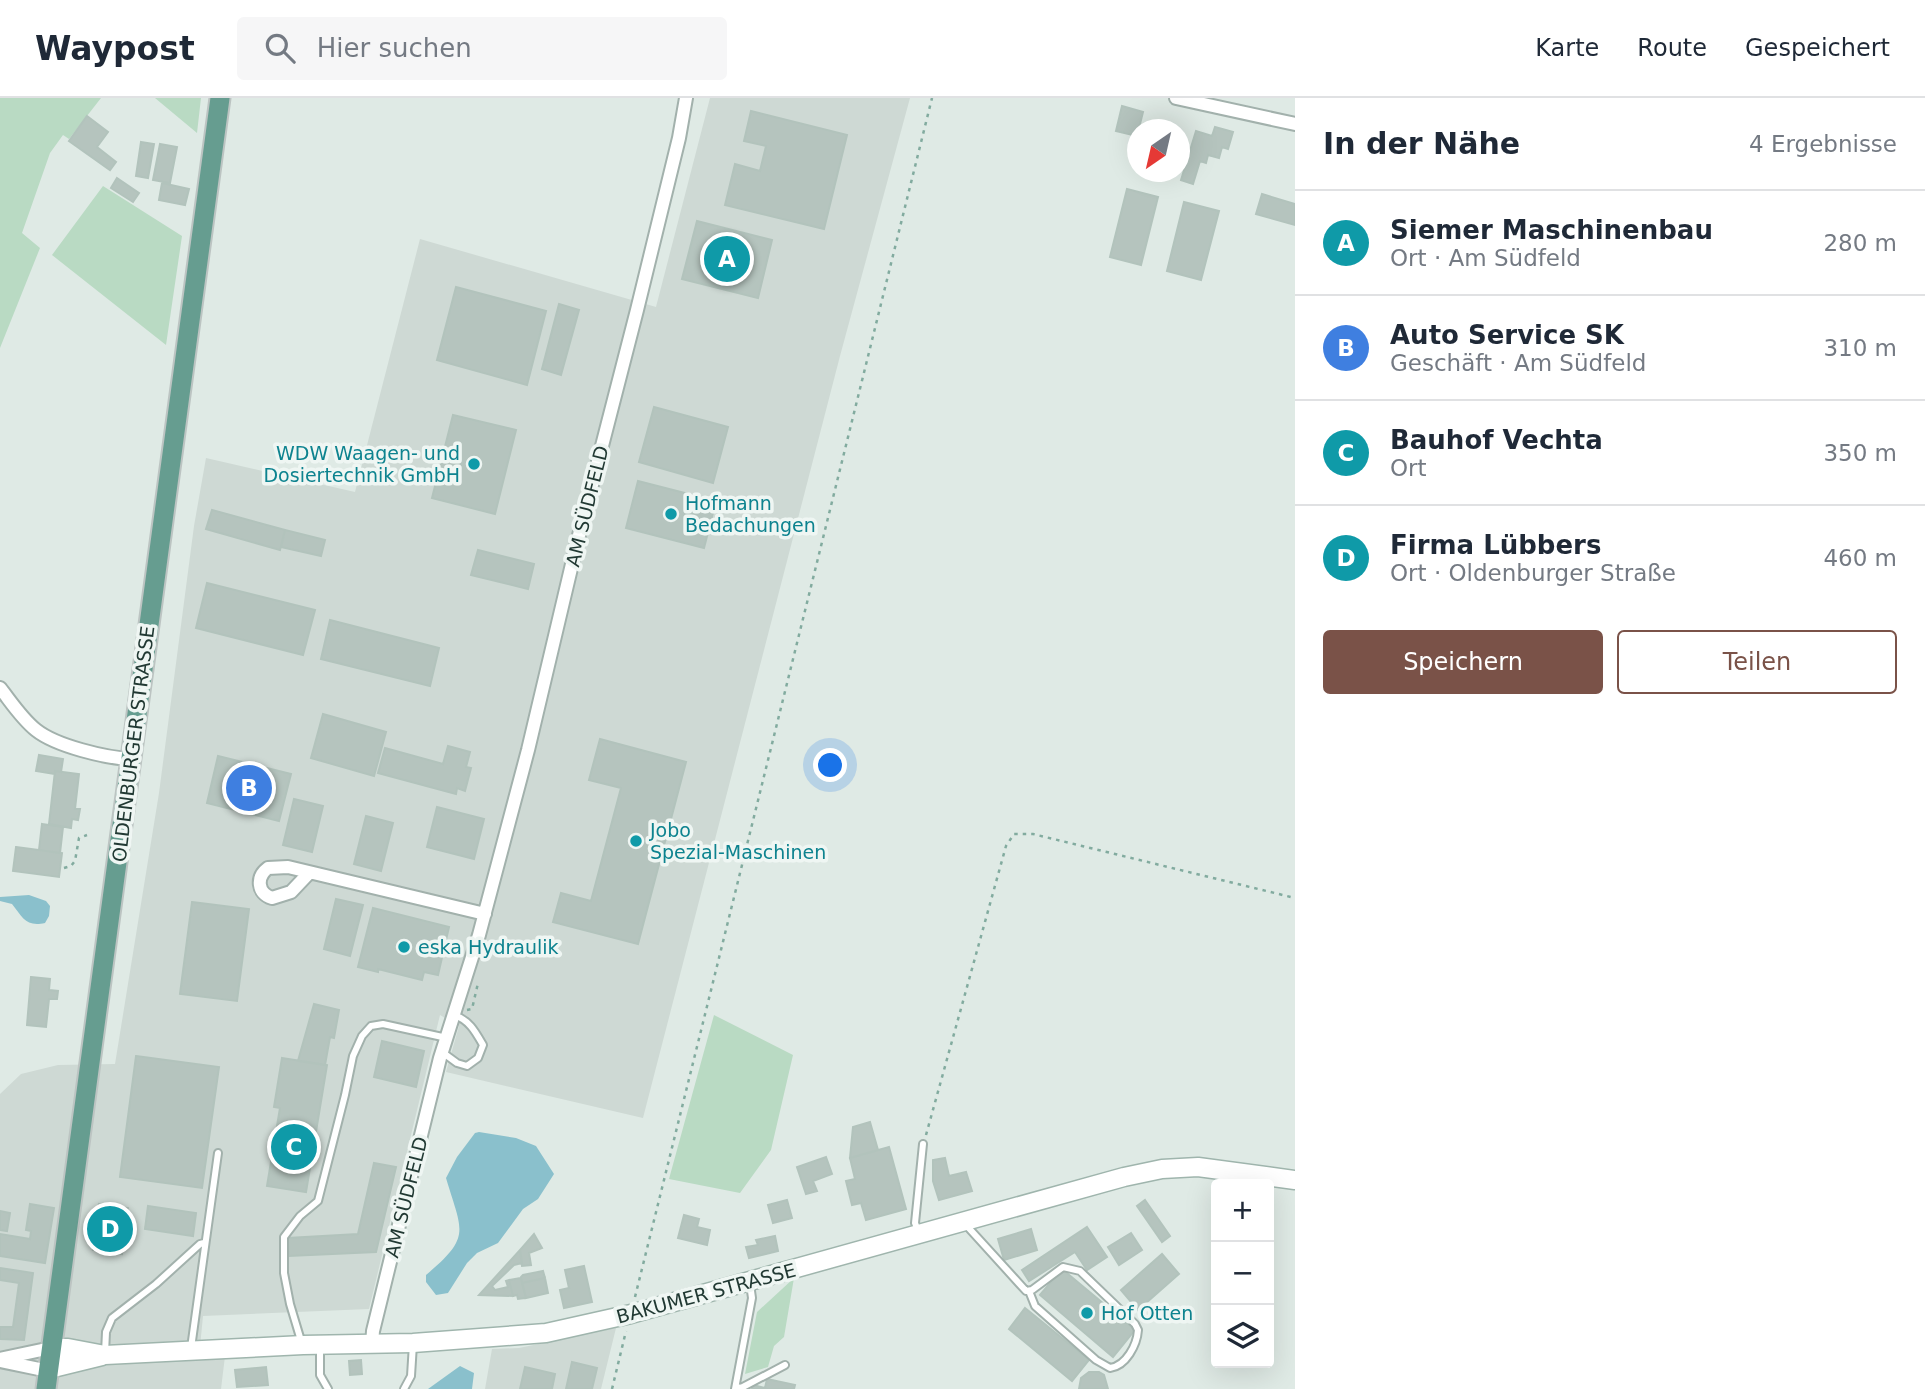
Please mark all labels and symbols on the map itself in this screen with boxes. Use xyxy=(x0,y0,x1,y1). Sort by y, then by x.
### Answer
north arrow xyxy=(1127,119,1190,182)
pin: A xyxy=(704,233,750,285)
place label: WDW Waagen- und Dosiertechnik GmbH xyxy=(263,442,460,486)
street label: AM SÜDFELD xyxy=(561,443,613,569)
marker: WDW Waagen- und Dosiertechnik GmbH xyxy=(466,456,482,472)
place label: Hofmann Bedachungen xyxy=(685,492,816,536)
marker: Hofmann Bedachungen xyxy=(663,506,679,522)
street label: OLDENBURGER STRASSE xyxy=(108,625,158,863)
your location xyxy=(813,748,847,782)
pin: B xyxy=(226,762,272,814)
place label: Jobo Spezial-Maschinen xyxy=(649,819,826,863)
marker: Jobo Spezial-Maschinen xyxy=(628,833,644,849)
place label: eska Hydraulik xyxy=(418,936,559,958)
marker: eska Hydraulik xyxy=(396,939,412,955)
pin: C xyxy=(271,1121,317,1173)
street label: AM SÜDFELD xyxy=(380,1134,432,1260)
pin: D xyxy=(87,1203,133,1255)
street label: BAKUMER STRASSE xyxy=(614,1258,798,1328)
place label: Hof Otten xyxy=(1101,1302,1193,1324)
marker: Hof Otten xyxy=(1079,1305,1095,1321)

